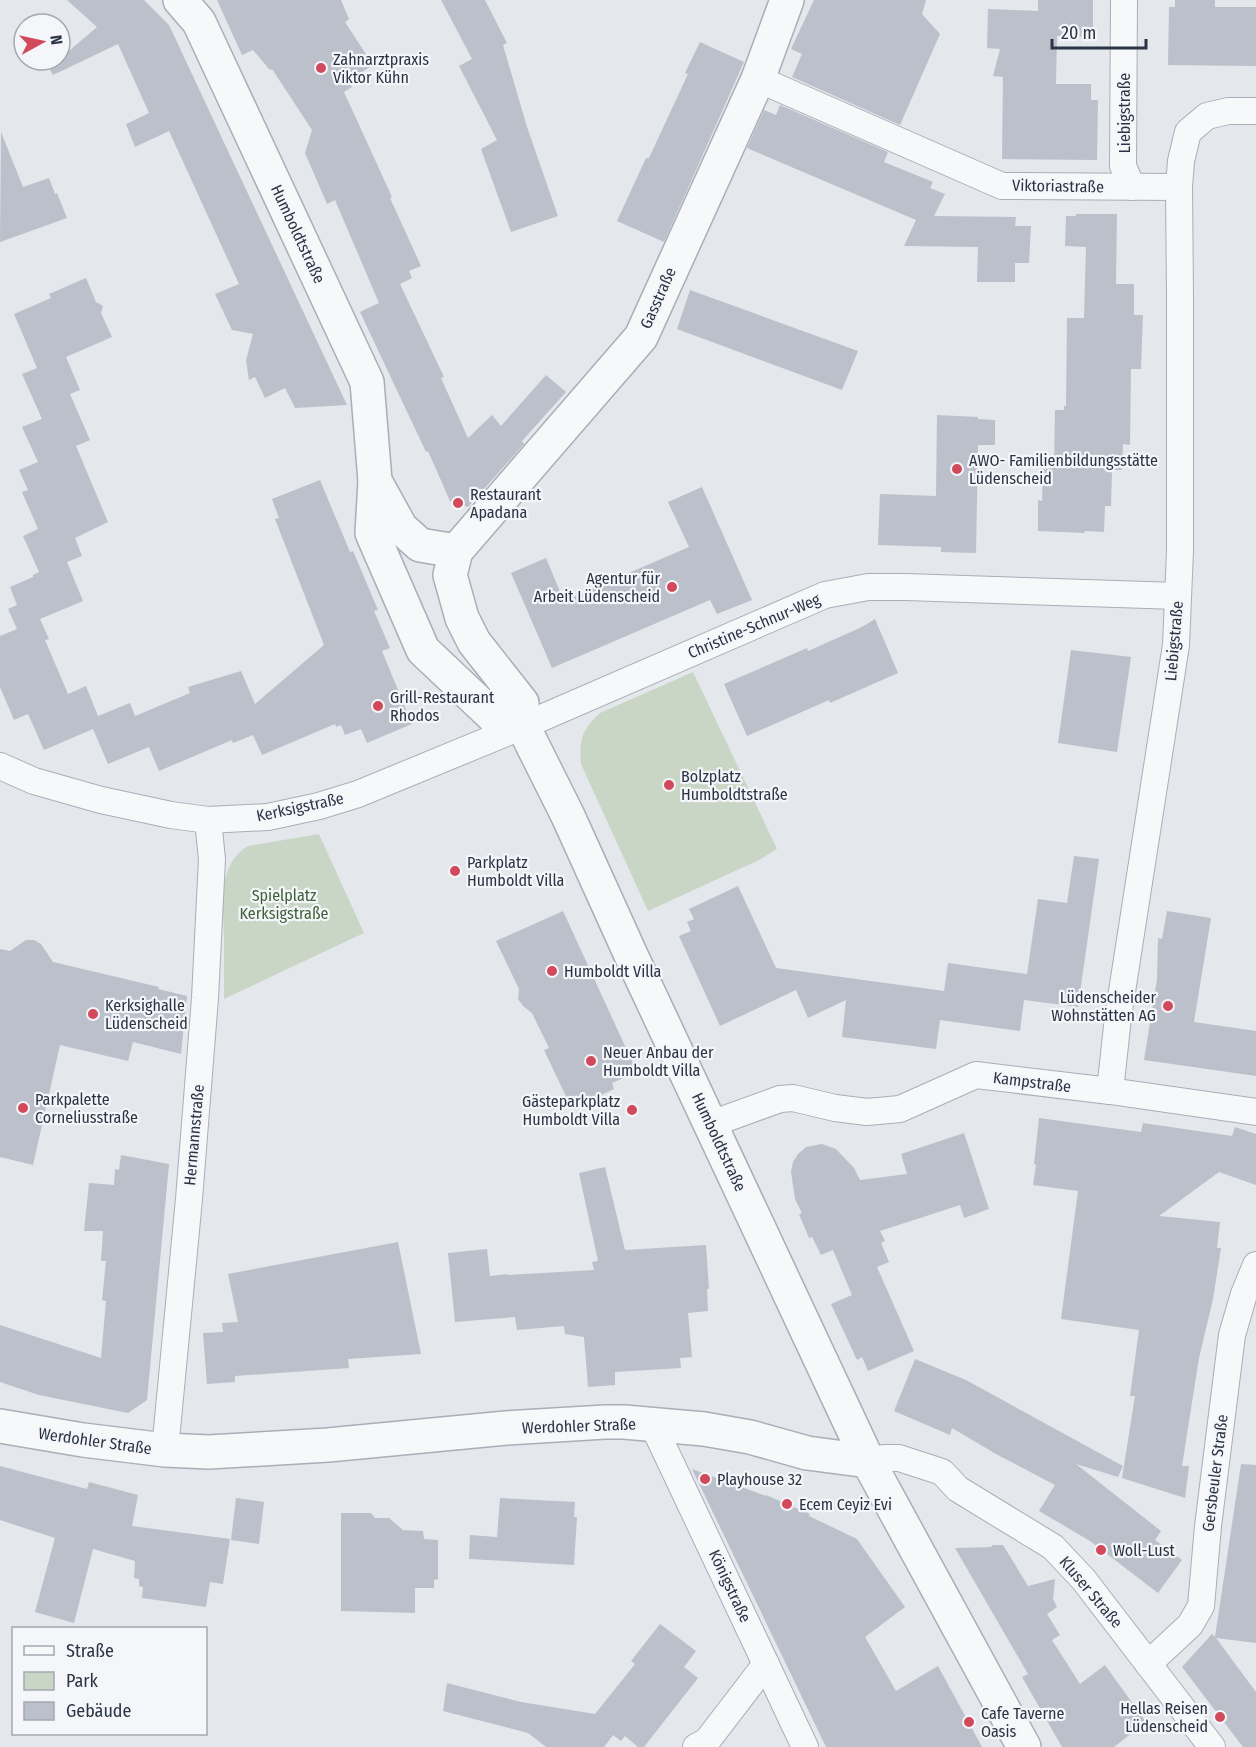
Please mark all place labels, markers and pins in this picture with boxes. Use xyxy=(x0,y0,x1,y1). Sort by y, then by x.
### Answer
place label: Zahnarztpraxis Viktor Kühn xyxy=(333,50,429,87)
marker: Zahnarztpraxis Viktor Kühn xyxy=(314,61,328,75)
place label: AWO- Familienbildungsstätte Lüdenscheid xyxy=(969,451,1158,488)
marker: AWO- Familienbildungsstätte Lüdenscheid xyxy=(950,462,964,476)
place label: Restaurant Apadana xyxy=(470,485,542,522)
marker: Restaurant Apadana xyxy=(451,496,465,510)
place label: Agentur für Arbeit Lüdenscheid xyxy=(534,569,660,606)
marker: Agentur für Arbeit Lüdenscheid xyxy=(665,580,679,594)
place label: Grill-Restaurant Rhodos xyxy=(390,688,495,725)
marker: Grill-Restaurant Rhodos xyxy=(371,699,385,713)
place label: Bolzplatz Humboldtstraße xyxy=(681,767,788,804)
marker: Bolzplatz Humboldtstraße xyxy=(662,778,676,792)
place label: Parkplatz Humboldt Villa xyxy=(467,853,565,890)
marker: Parkplatz Humboldt Villa xyxy=(448,864,462,878)
place label: Humboldt Villa xyxy=(564,962,662,981)
marker: Humboldt Villa xyxy=(545,964,559,978)
place label: Lüdenscheider Wohnstätten AG xyxy=(1051,988,1156,1025)
place label: Kerksighalle Lüdenscheid xyxy=(105,996,188,1033)
marker: Lüdenscheider Wohnstätten AG xyxy=(1161,999,1175,1013)
marker: Kerksighalle Lüdenscheid xyxy=(86,1007,100,1021)
place label: Neuer Anbau der Humboldt Villa xyxy=(603,1043,714,1080)
marker: Neuer Anbau der Humboldt Villa xyxy=(584,1054,598,1068)
place label: Parkpalette Corneliusstraße xyxy=(35,1090,138,1127)
place label: Gästeparkplatz Humboldt Villa xyxy=(522,1092,620,1129)
marker: Parkpalette Corneliusstraße xyxy=(16,1101,30,1115)
marker: Gästeparkplatz Humboldt Villa xyxy=(625,1103,639,1117)
place label: Playhouse 32 xyxy=(717,1470,802,1489)
marker: Playhouse 32 xyxy=(698,1472,712,1486)
place label: Ecem Ceyiz Evi xyxy=(799,1495,892,1514)
marker: Ecem Ceyiz Evi xyxy=(780,1497,794,1511)
place label: Woll-Lust xyxy=(1113,1541,1175,1560)
marker: Woll-Lust xyxy=(1094,1543,1108,1557)
place label: Hellas Reisen Lüdenscheid xyxy=(1120,1699,1208,1736)
place label: Cafe Taverne Oasis xyxy=(981,1704,1064,1741)
marker: Hellas Reisen Lüdenscheid xyxy=(1213,1710,1227,1724)
marker: Cafe Taverne Oasis xyxy=(962,1715,976,1729)

